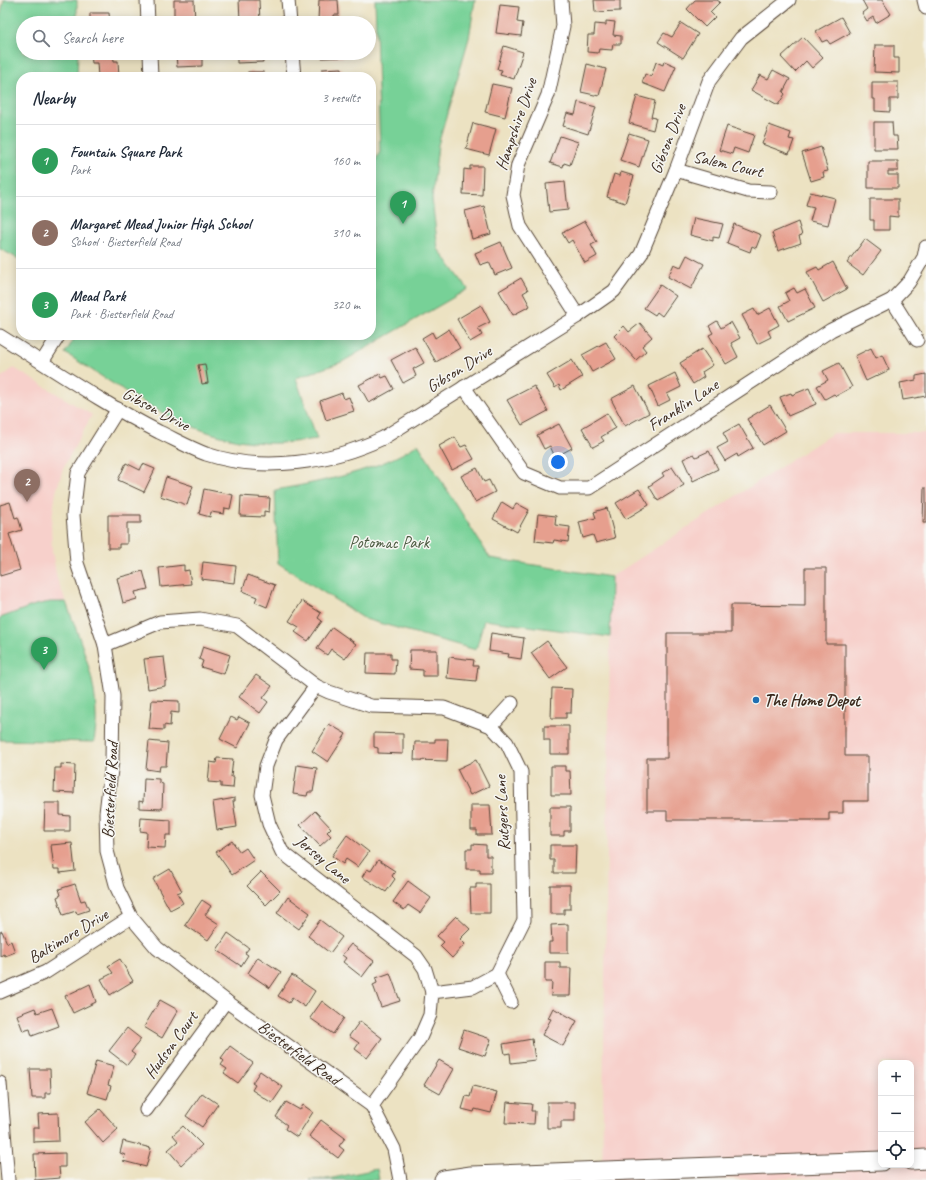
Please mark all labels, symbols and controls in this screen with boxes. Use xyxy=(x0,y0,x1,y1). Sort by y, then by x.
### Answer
search box xyxy=(16,16,376,60)
icon: search xyxy=(30,27,52,49)
text: Search here xyxy=(62,29,123,48)
street label: Hampshire Drive xyxy=(490,74,542,173)
text: Nearby xyxy=(32,88,75,109)
text: 3 results xyxy=(322,90,360,106)
street label: Gibson Drive xyxy=(645,100,691,177)
text: Fountain Square Park xyxy=(70,143,181,162)
street label: Salem Court xyxy=(691,146,767,183)
text: 1 xyxy=(42,153,48,169)
text: 160 m xyxy=(332,153,360,169)
text: Park xyxy=(70,162,91,178)
pin: 1 xyxy=(390,191,416,224)
text: Margaret Mead Junior High School xyxy=(70,215,251,234)
text: 2 xyxy=(42,225,48,241)
text: 310 m xyxy=(332,225,360,241)
text: School · Biesterfield Road xyxy=(70,234,181,250)
text: Mead Park xyxy=(70,287,125,306)
text: 3 xyxy=(42,297,48,313)
text: 320 m xyxy=(332,297,360,313)
text: Park · Biesterfield Road xyxy=(70,306,173,322)
street label: Gibson Drive xyxy=(422,340,497,397)
street label: Franklin Lane xyxy=(644,374,724,436)
street label: Gibson Drive xyxy=(119,383,194,436)
your location xyxy=(548,452,568,472)
pin: 2 xyxy=(14,469,40,502)
park label: Potomac Park xyxy=(349,532,431,553)
pin: 3 xyxy=(31,637,57,670)
place label: The Home Depot xyxy=(764,690,862,711)
marker: The Home Depot xyxy=(751,695,761,705)
street label: Biesterfield Road xyxy=(97,739,123,839)
street label: Rutgers Lane xyxy=(489,773,514,851)
street label: Jersey Lane xyxy=(290,829,356,889)
street label: Baltimore Drive xyxy=(24,903,113,968)
street label: Hudson Court xyxy=(140,1005,204,1083)
street label: Biesterfield Road xyxy=(254,1016,346,1091)
map controls xyxy=(878,1060,914,1168)
button: + xyxy=(878,1060,914,1096)
button: − xyxy=(878,1096,914,1132)
button: locate xyxy=(878,1132,914,1168)

